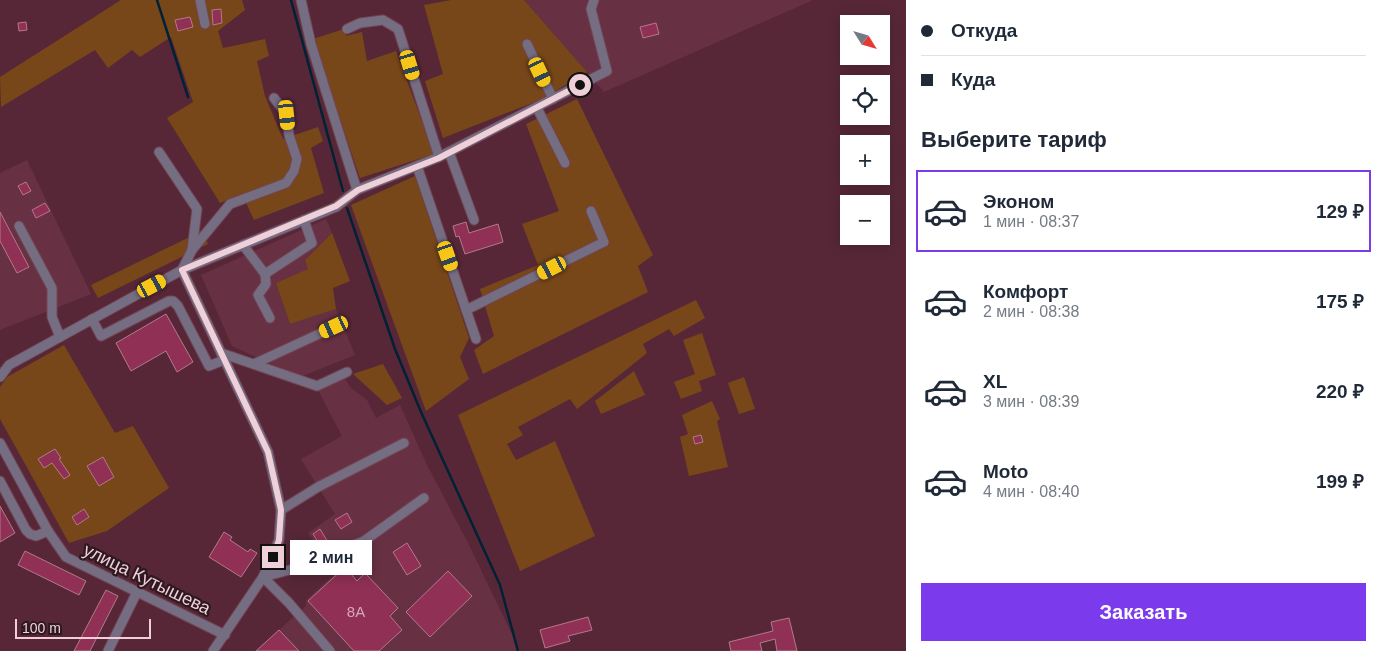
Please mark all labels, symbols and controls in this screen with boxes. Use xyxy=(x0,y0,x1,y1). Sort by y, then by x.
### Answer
north arrow xyxy=(840,15,890,65)
map controls xyxy=(840,15,890,245)
text: Откуда xyxy=(951,20,1017,41)
car xyxy=(398,48,421,82)
car xyxy=(526,55,553,89)
text: Куда xyxy=(951,69,995,90)
route start xyxy=(569,74,591,96)
button: locate xyxy=(840,75,890,125)
car xyxy=(277,99,296,131)
text: Выберите тариф xyxy=(921,127,1107,152)
button: + xyxy=(840,135,890,185)
icon: car xyxy=(923,189,968,234)
text: Эконом xyxy=(983,191,1054,212)
button: − xyxy=(840,195,890,245)
text: 129 ₽ xyxy=(1316,201,1364,222)
text: 1 мин · 08:37 xyxy=(983,213,1079,230)
car xyxy=(436,239,459,273)
car xyxy=(535,255,568,281)
car xyxy=(135,272,168,300)
icon: car xyxy=(923,279,968,324)
text: Комфорт xyxy=(983,281,1068,302)
text: 175 ₽ xyxy=(1316,291,1364,312)
text: 2 мин · 08:38 xyxy=(983,303,1079,320)
car xyxy=(317,314,350,340)
icon: car xyxy=(923,369,968,414)
text: XL xyxy=(983,371,1007,392)
text: 220 ₽ xyxy=(1316,381,1364,402)
text: 3 мин · 08:39 xyxy=(983,393,1079,410)
icon: car xyxy=(923,459,968,504)
text: Moto xyxy=(983,461,1028,482)
text: 199 ₽ xyxy=(1316,471,1364,492)
text: 4 мин · 08:40 xyxy=(983,483,1079,500)
street label: улица Кутышева xyxy=(80,540,215,619)
callout: 2 мин xyxy=(290,540,373,574)
route end xyxy=(262,546,284,568)
text: 2 мин xyxy=(309,549,353,566)
button: Заказать xyxy=(921,583,1366,641)
house number: 8А xyxy=(347,603,365,620)
scale bar xyxy=(15,616,151,639)
text: 100 m xyxy=(22,620,61,636)

